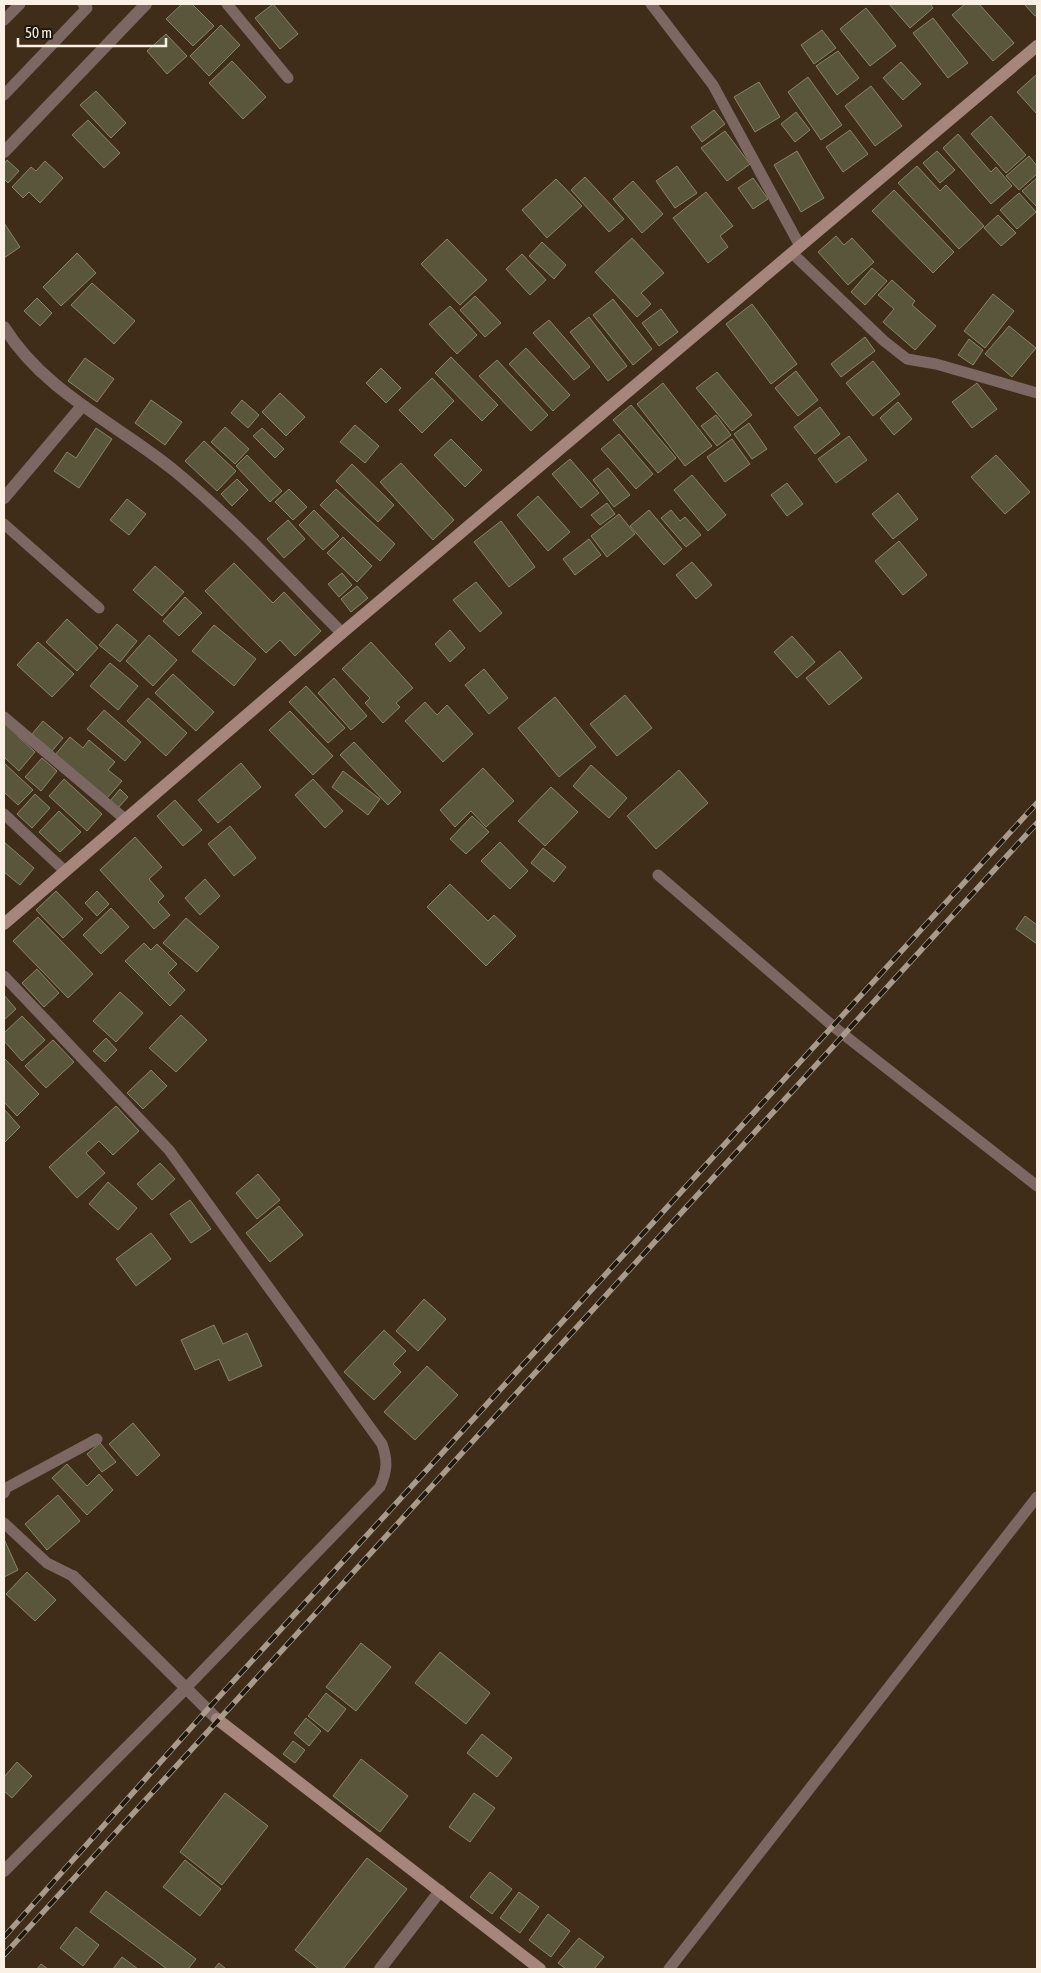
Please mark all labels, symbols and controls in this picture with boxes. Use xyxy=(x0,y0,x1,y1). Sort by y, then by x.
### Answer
scale bar xyxy=(18,15,165,47)
text: 50 m xyxy=(25,24,52,41)

